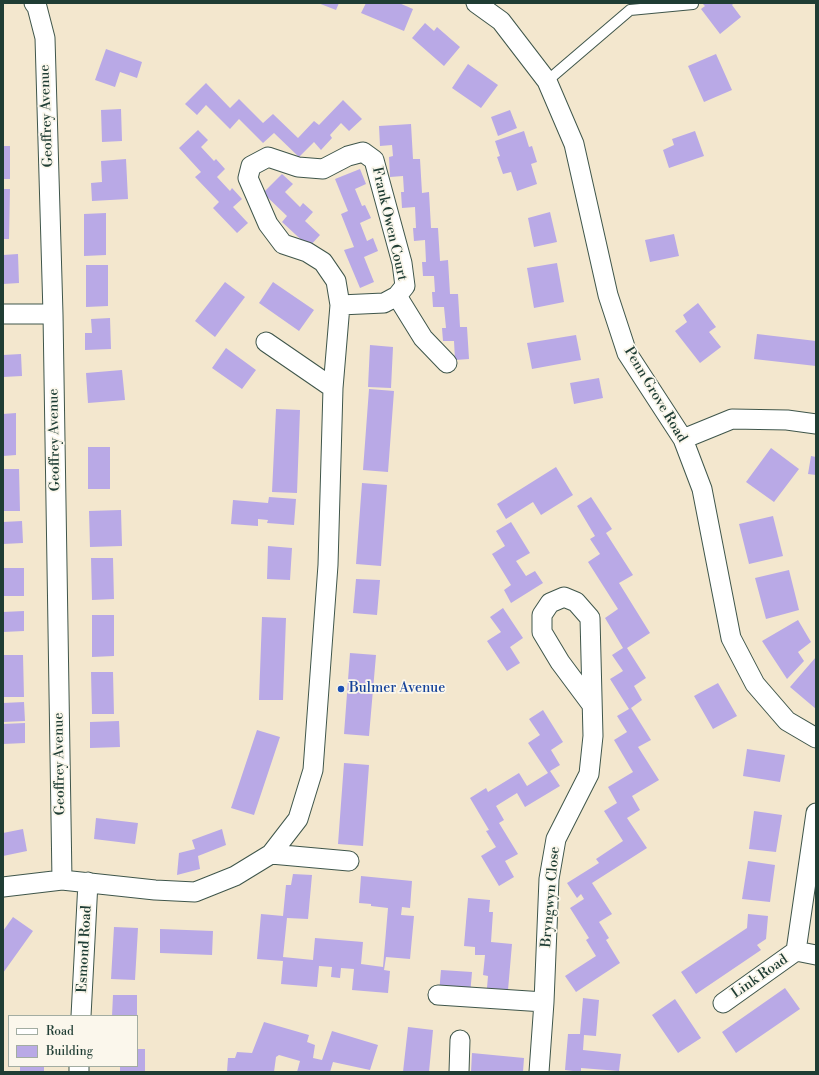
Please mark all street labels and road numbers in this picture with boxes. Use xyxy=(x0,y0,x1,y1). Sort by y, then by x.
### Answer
street label: Geoffrey Avenue xyxy=(37,64,57,168)
street label: Frank Owen Court xyxy=(368,165,410,283)
street label: Penn Grove Road xyxy=(620,344,690,446)
street label: Geoffrey Avenue xyxy=(46,388,64,492)
street label: Geoffrey Avenue xyxy=(51,712,69,816)
street label: Bryngwyn Close xyxy=(538,846,564,948)
street label: Esmond Road xyxy=(74,905,96,993)
street label: Link Road xyxy=(729,952,791,1002)

